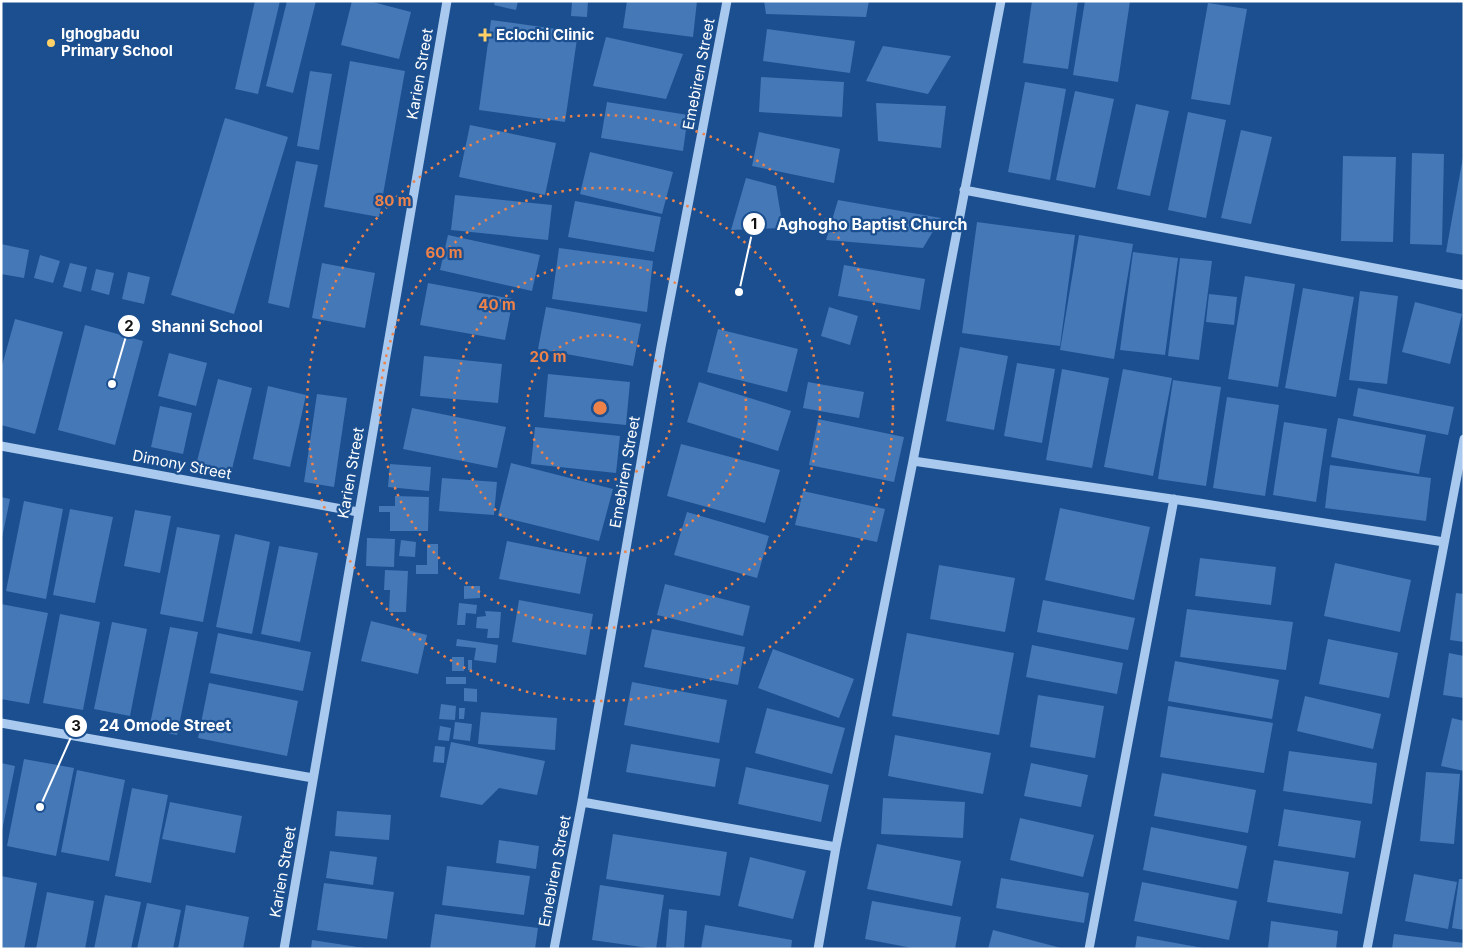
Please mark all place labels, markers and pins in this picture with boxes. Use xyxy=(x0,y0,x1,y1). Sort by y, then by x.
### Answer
place label: Ighogbadu Primary School xyxy=(61,24,173,60)
place label: Eclochi Clinic xyxy=(496,25,595,44)
marker: Eclochi Clinic xyxy=(478,28,492,42)
marker: Ighogbadu Primary School xyxy=(45,37,57,49)
callout: Aghogho Baptist Church xyxy=(741,209,978,240)
callout: Shanni School xyxy=(116,311,273,342)
centre of rings xyxy=(591,399,609,417)
callout: 24 Omode Street xyxy=(64,710,241,741)

